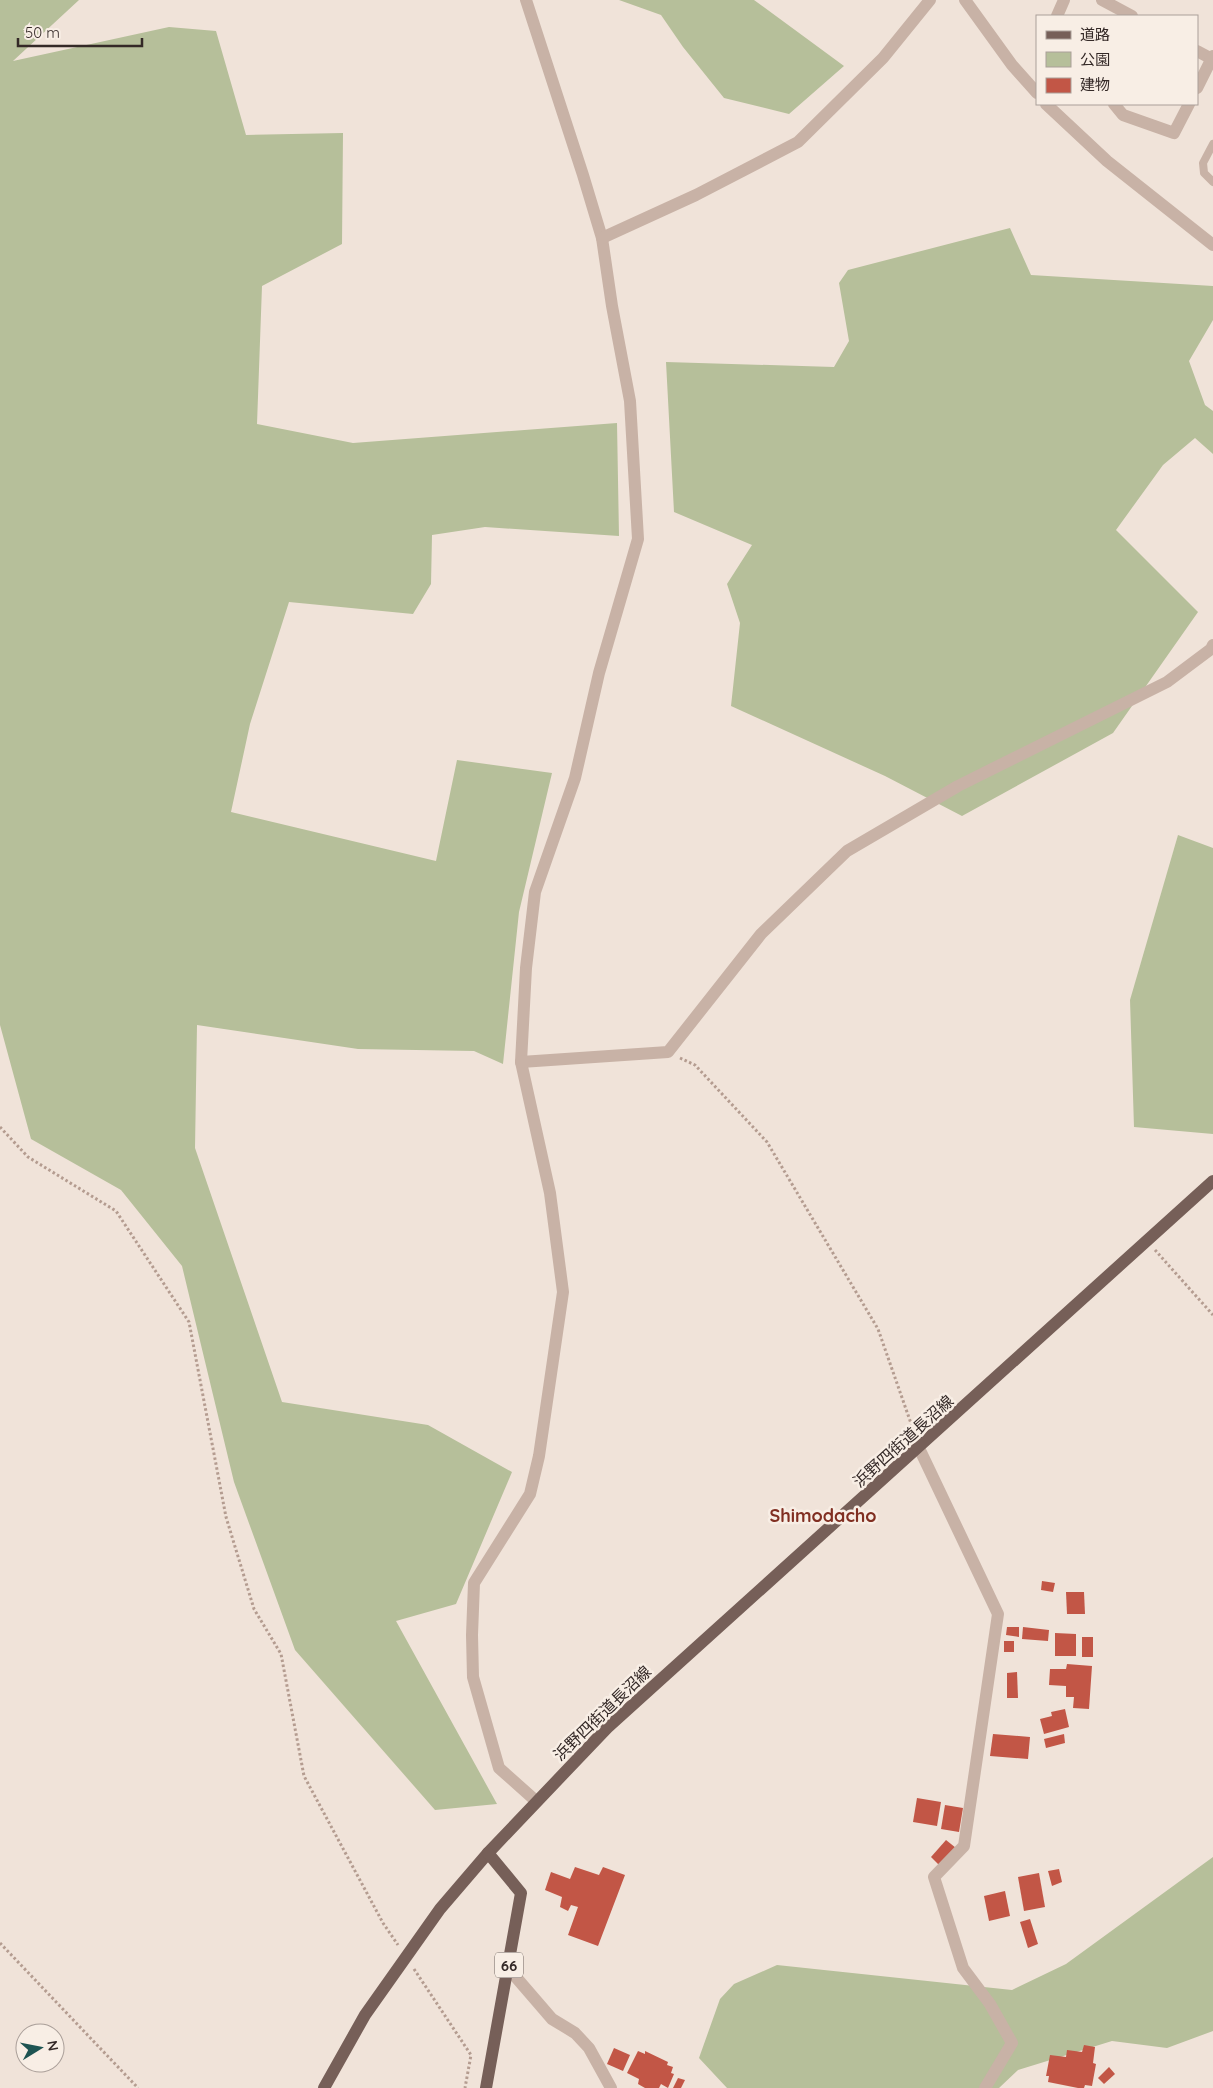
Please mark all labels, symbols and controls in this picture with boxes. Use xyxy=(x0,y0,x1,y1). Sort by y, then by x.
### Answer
scale bar xyxy=(18,15,141,47)
legend xyxy=(1036,15,1198,105)
text: 50 m xyxy=(25,23,60,42)
text: 道路 xyxy=(1080,25,1110,44)
text: 公園 xyxy=(1080,50,1110,69)
text: 建物 xyxy=(1080,75,1110,94)
street label: 浜野四街道長沼線 xyxy=(849,1391,957,1491)
district label: Shimodacho xyxy=(769,1504,877,1527)
street label: 浜野四街道長沼線 xyxy=(549,1661,655,1765)
road number: 66 xyxy=(495,1952,523,1978)
north arrow xyxy=(15,2023,65,2073)
text: N xyxy=(43,2039,63,2052)

